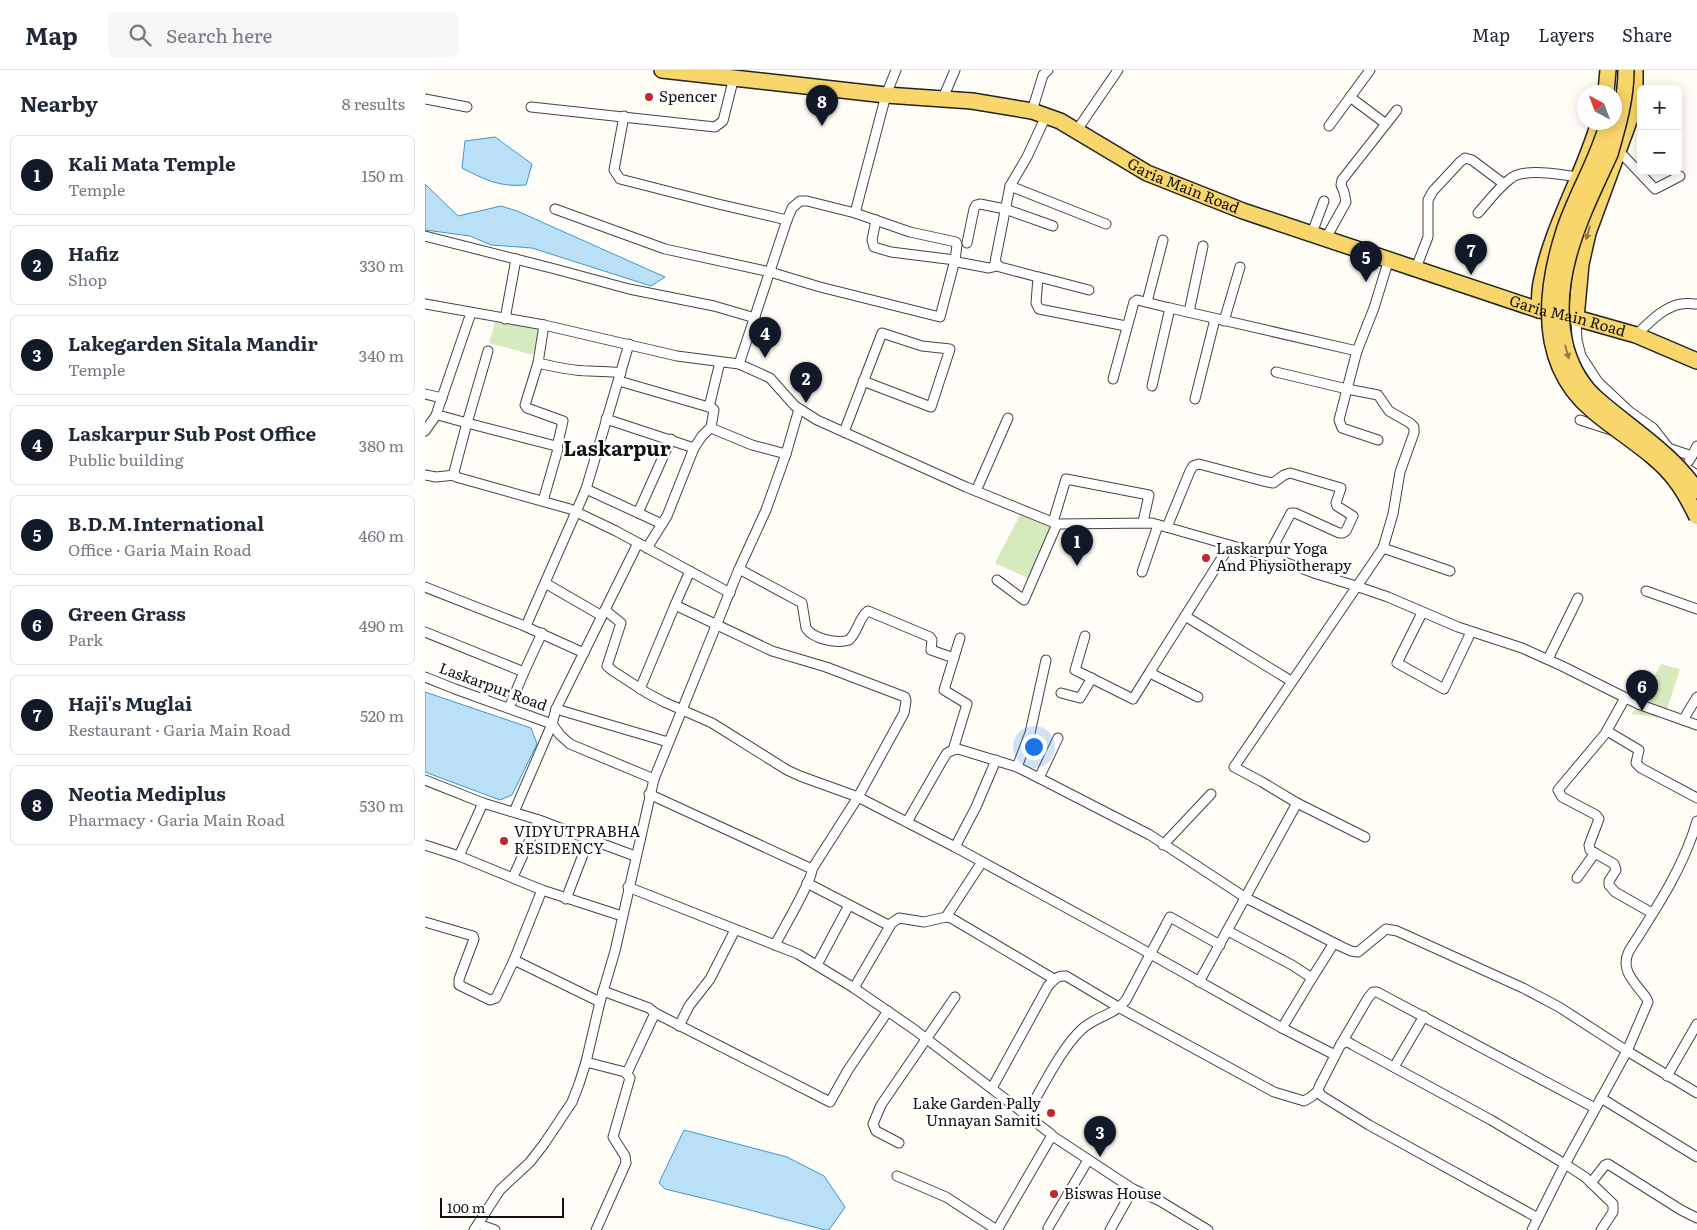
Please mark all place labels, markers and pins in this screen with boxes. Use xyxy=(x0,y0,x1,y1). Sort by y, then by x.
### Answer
place label: Spencer xyxy=(659,84,717,107)
pin: 8 xyxy=(806,85,838,126)
marker: Spencer xyxy=(643,91,655,103)
pin: 7 xyxy=(1455,234,1487,275)
pin: 5 xyxy=(1350,241,1382,282)
pin: 4 xyxy=(749,317,781,358)
pin: 2 xyxy=(790,362,822,403)
pin: 1 xyxy=(1061,525,1093,566)
place label: Laskarpur Yoga And Physiotherapy xyxy=(1216,536,1352,576)
marker: Laskarpur Yoga And Physiotherapy xyxy=(1200,552,1212,564)
pin: 6 xyxy=(1626,670,1658,711)
place label: VIDYUTPRABHA RESIDENCY xyxy=(514,819,640,859)
marker: VIDYUTPRABHA RESIDENCY xyxy=(498,835,510,847)
place label: Lake Garden Pally Unnayan Samiti xyxy=(913,1091,1041,1131)
marker: Lake Garden Pally Unnayan Samiti xyxy=(1045,1107,1057,1119)
pin: 3 xyxy=(1084,1116,1116,1157)
place label: Biswas House xyxy=(1064,1181,1162,1204)
marker: Biswas House xyxy=(1048,1188,1060,1200)

